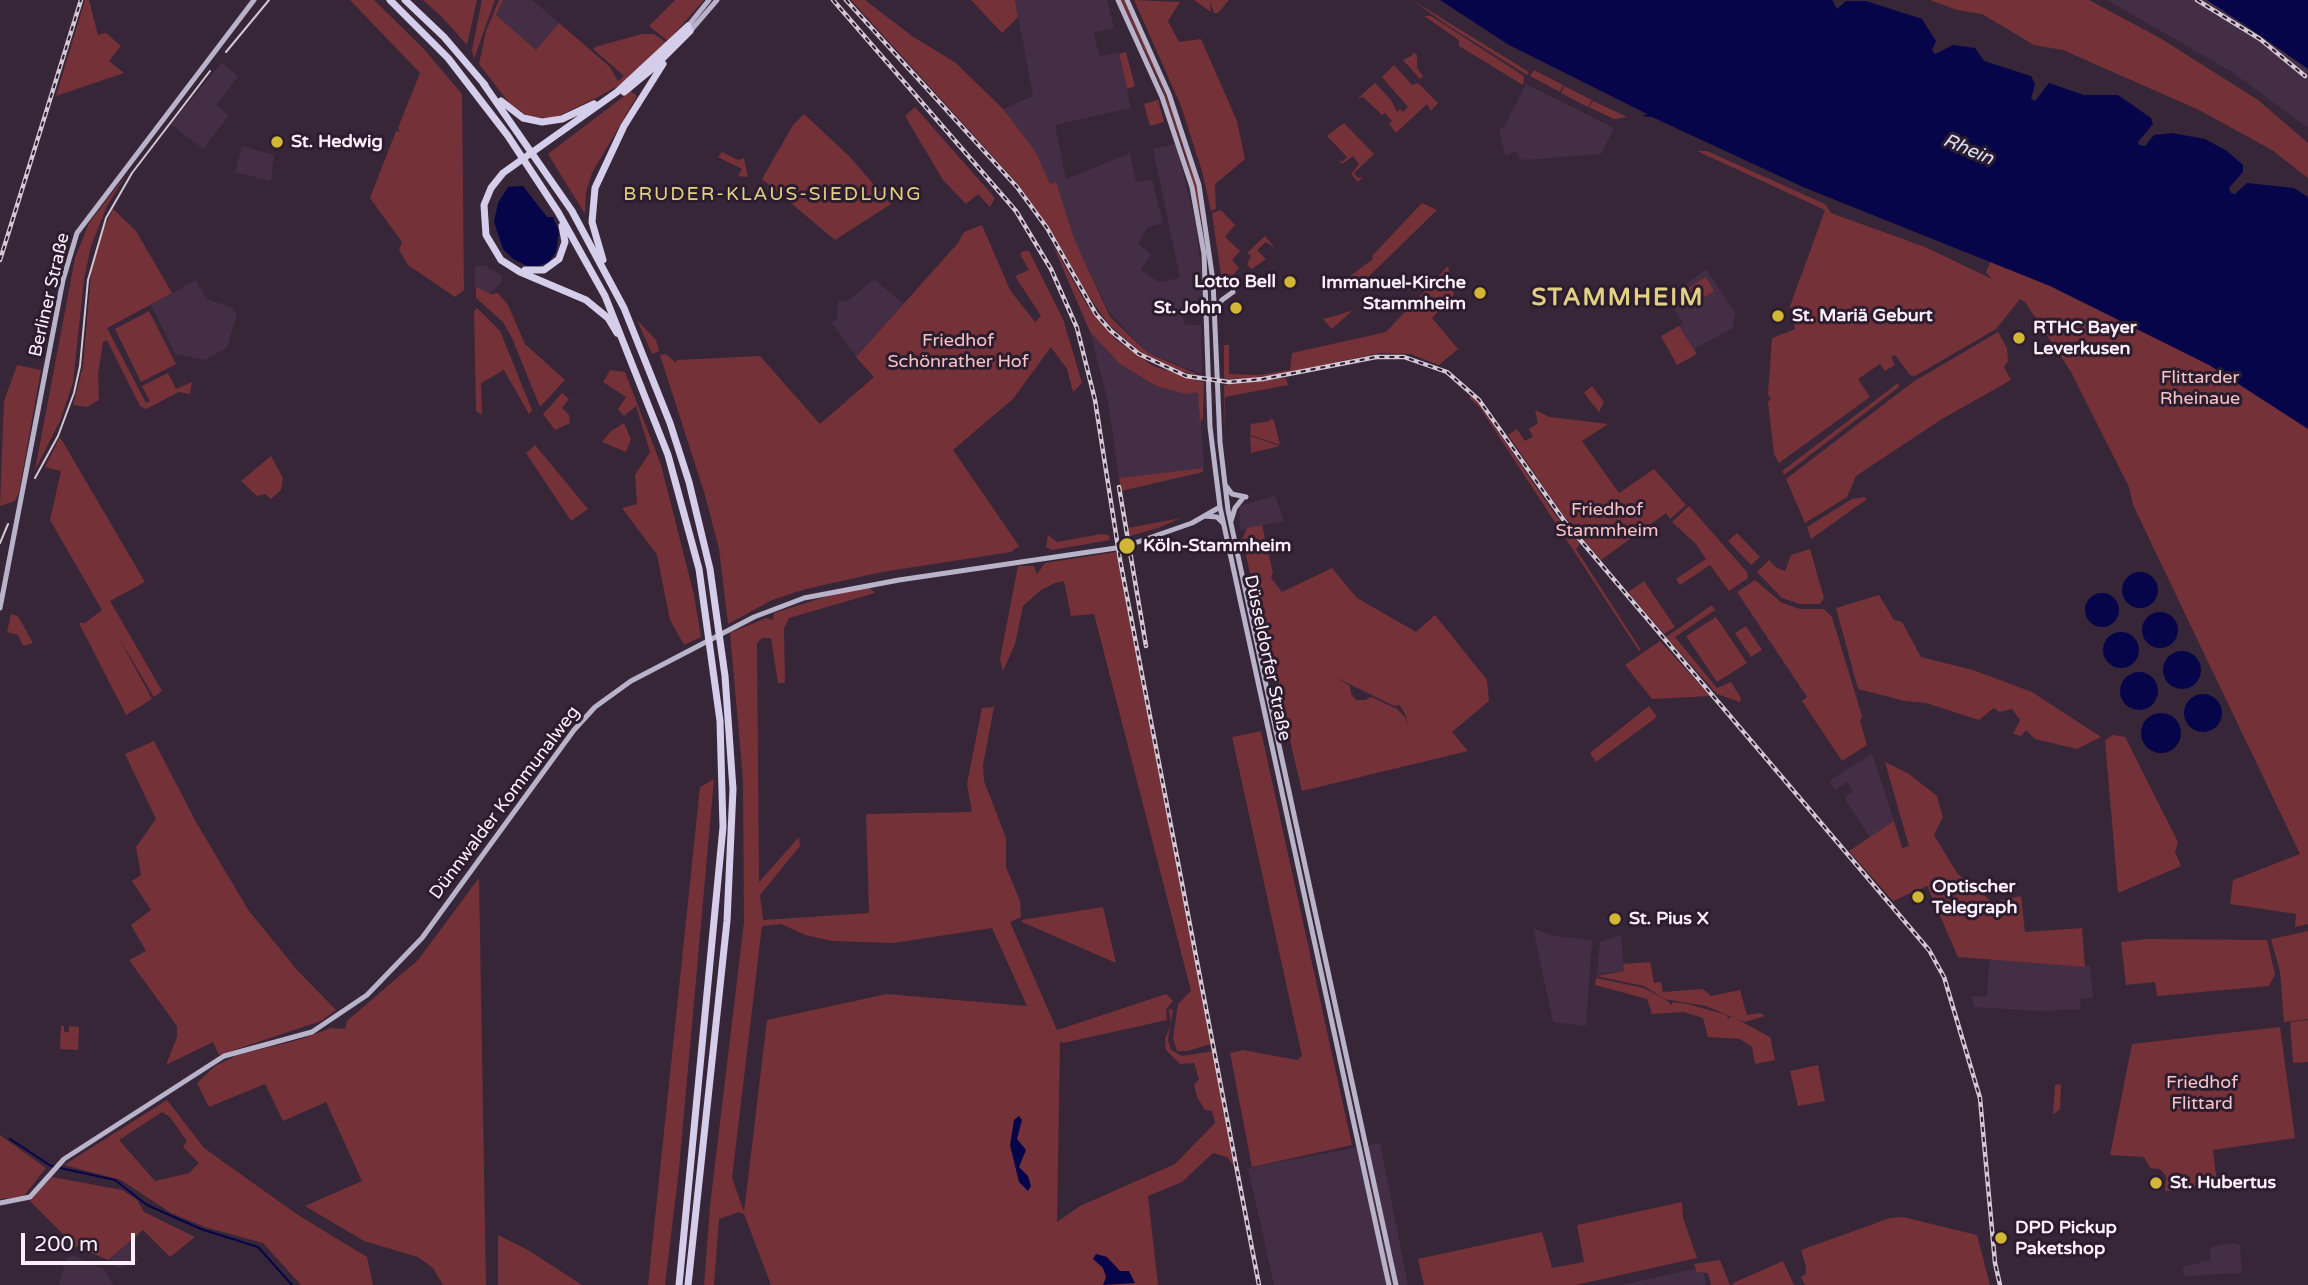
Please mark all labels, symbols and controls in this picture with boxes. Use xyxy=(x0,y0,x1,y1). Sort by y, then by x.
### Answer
water label: Rhein xyxy=(1940,129,1996,171)
place label: St. Hedwig xyxy=(291,131,383,153)
marker: St. Hedwig xyxy=(269,134,285,150)
district label: BRUDER-KLAUS-SIEDLUNG xyxy=(626,184,920,206)
street label: Berliner Straße xyxy=(25,231,75,359)
place label: Lotto Bell xyxy=(1194,271,1276,293)
place label: Immanuel-Kirche Stammheim xyxy=(1321,272,1466,314)
marker: Lotto Bell xyxy=(1282,274,1298,290)
marker: Immanuel-Kirche Stammheim xyxy=(1472,285,1488,301)
district label: STAMMHEIM xyxy=(1533,285,1703,313)
place label: St. John xyxy=(1154,297,1222,319)
marker: St. John xyxy=(1228,300,1244,316)
place label: St. Mariä Geburt xyxy=(1792,305,1933,327)
marker: St. Mariä Geburt xyxy=(1770,308,1786,324)
place label: RTHC Bayer Leverkusen xyxy=(2033,317,2137,360)
park label: Friedhof Schönrather Hof xyxy=(887,330,1029,372)
marker: RTHC Bayer Leverkusen xyxy=(2011,330,2027,346)
park label: Flittarder Rheinaue xyxy=(2160,367,2240,410)
park label: Friedhof Stammheim xyxy=(1556,499,1658,542)
place label: Köln-Stammheim xyxy=(1143,535,1291,557)
marker: Köln-Stammheim xyxy=(1117,536,1137,556)
street label: Düsseldorfer Straße xyxy=(1239,573,1295,743)
street label: Dünnwalder Kommunalweg xyxy=(425,702,585,904)
place label: Optischer Telegraph xyxy=(1932,876,2017,918)
marker: Optischer Telegraph xyxy=(1910,889,1926,905)
place label: St. Pius X xyxy=(1629,908,1709,930)
marker: St. Pius X xyxy=(1607,911,1623,927)
park label: Friedhof Flittard xyxy=(2166,1072,2238,1114)
place label: St. Hubertus xyxy=(2170,1172,2276,1194)
marker: St. Hubertus xyxy=(2148,1175,2164,1191)
place label: DPD Pickup Paketshop xyxy=(2015,1217,2117,1260)
scale bar xyxy=(24,1218,138,1262)
marker: DPD Pickup Paketshop xyxy=(1993,1230,2009,1246)
text: 200 m xyxy=(34,1232,98,1257)

